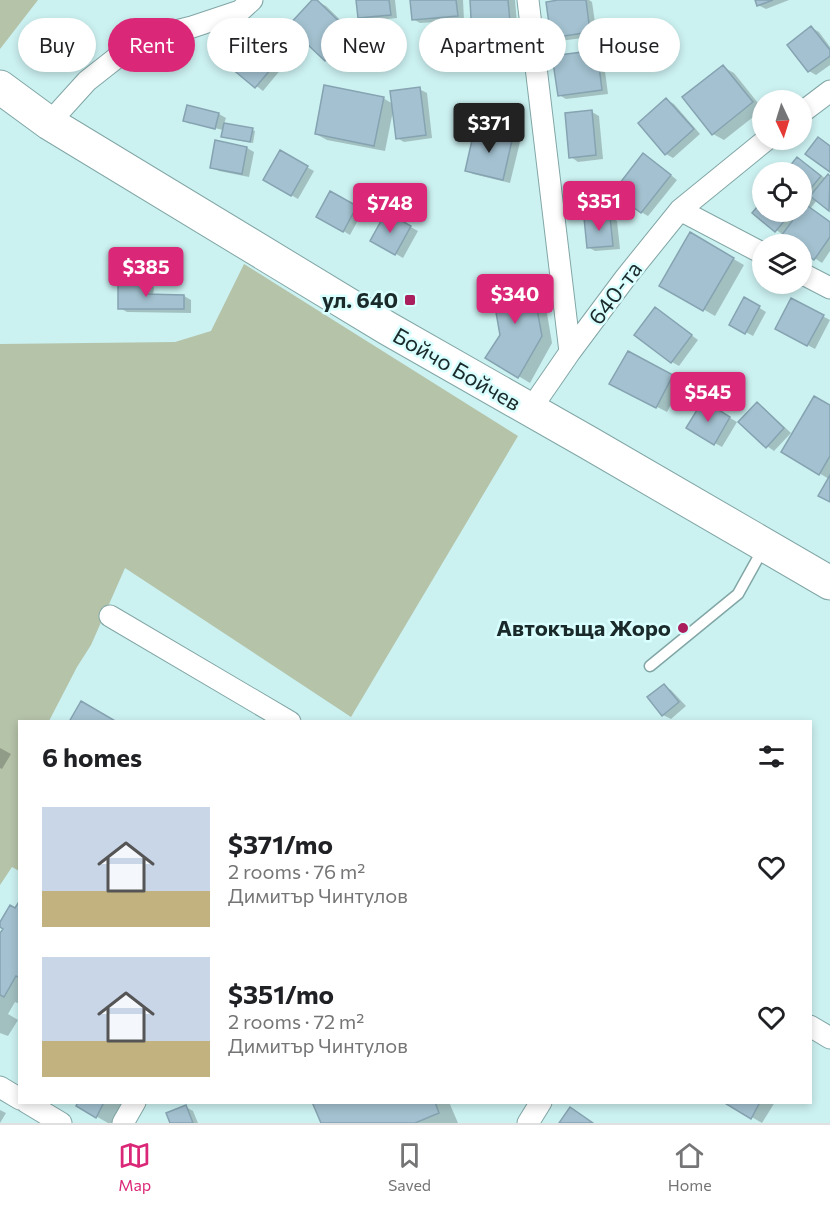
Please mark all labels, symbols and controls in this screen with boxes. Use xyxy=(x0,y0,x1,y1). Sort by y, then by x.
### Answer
chip: Buy xyxy=(18,18,96,72)
chip: Rent xyxy=(108,18,195,72)
chip: Filters xyxy=(207,18,309,72)
chip: New xyxy=(321,18,407,72)
chip: Apartment xyxy=(419,18,566,72)
chip: House xyxy=(578,18,680,72)
north arrow xyxy=(752,90,812,150)
map controls xyxy=(752,90,812,294)
pin: $371 xyxy=(453,103,525,154)
text: $371 xyxy=(468,110,511,134)
button: locate xyxy=(752,162,812,222)
pin: $351 xyxy=(563,181,635,232)
pin: $748 xyxy=(354,183,426,234)
text: $351 xyxy=(577,188,621,212)
text: $748 xyxy=(367,190,413,214)
button: layers xyxy=(752,234,812,294)
pin: $385 xyxy=(110,247,182,298)
text: $385 xyxy=(122,254,170,278)
street label: 640-та xyxy=(582,256,647,330)
pin: $340 xyxy=(479,274,551,325)
text: $340 xyxy=(491,281,539,305)
place label: ул. 640 xyxy=(322,286,398,313)
marker: ул. 640 xyxy=(403,293,417,307)
street label: Бойчо Бойчев xyxy=(389,321,526,416)
pin: $545 xyxy=(672,372,744,423)
text: $545 xyxy=(684,379,732,403)
place label: Автокъща Жоро xyxy=(496,614,671,641)
marker: Автокъща Жоро xyxy=(676,621,690,635)
icon: filters xyxy=(755,740,788,773)
text: 6 homes xyxy=(42,741,142,772)
text: $371/mo xyxy=(228,828,333,859)
icon: home xyxy=(90,831,162,903)
icon: heart xyxy=(755,851,788,884)
text: 2 rooms · 76 m² xyxy=(228,859,365,883)
text: Димитър Чинтулов xyxy=(228,883,408,907)
text: $351/mo xyxy=(228,978,334,1009)
icon: home xyxy=(90,981,162,1053)
icon: heart xyxy=(755,1001,788,1034)
text: 2 rooms · 72 m² xyxy=(228,1009,364,1033)
text: Димитър Чинтулов xyxy=(228,1033,408,1057)
tab: Map xyxy=(118,1139,151,1194)
tab: Saved xyxy=(388,1139,431,1194)
tab: Home xyxy=(668,1139,712,1194)

